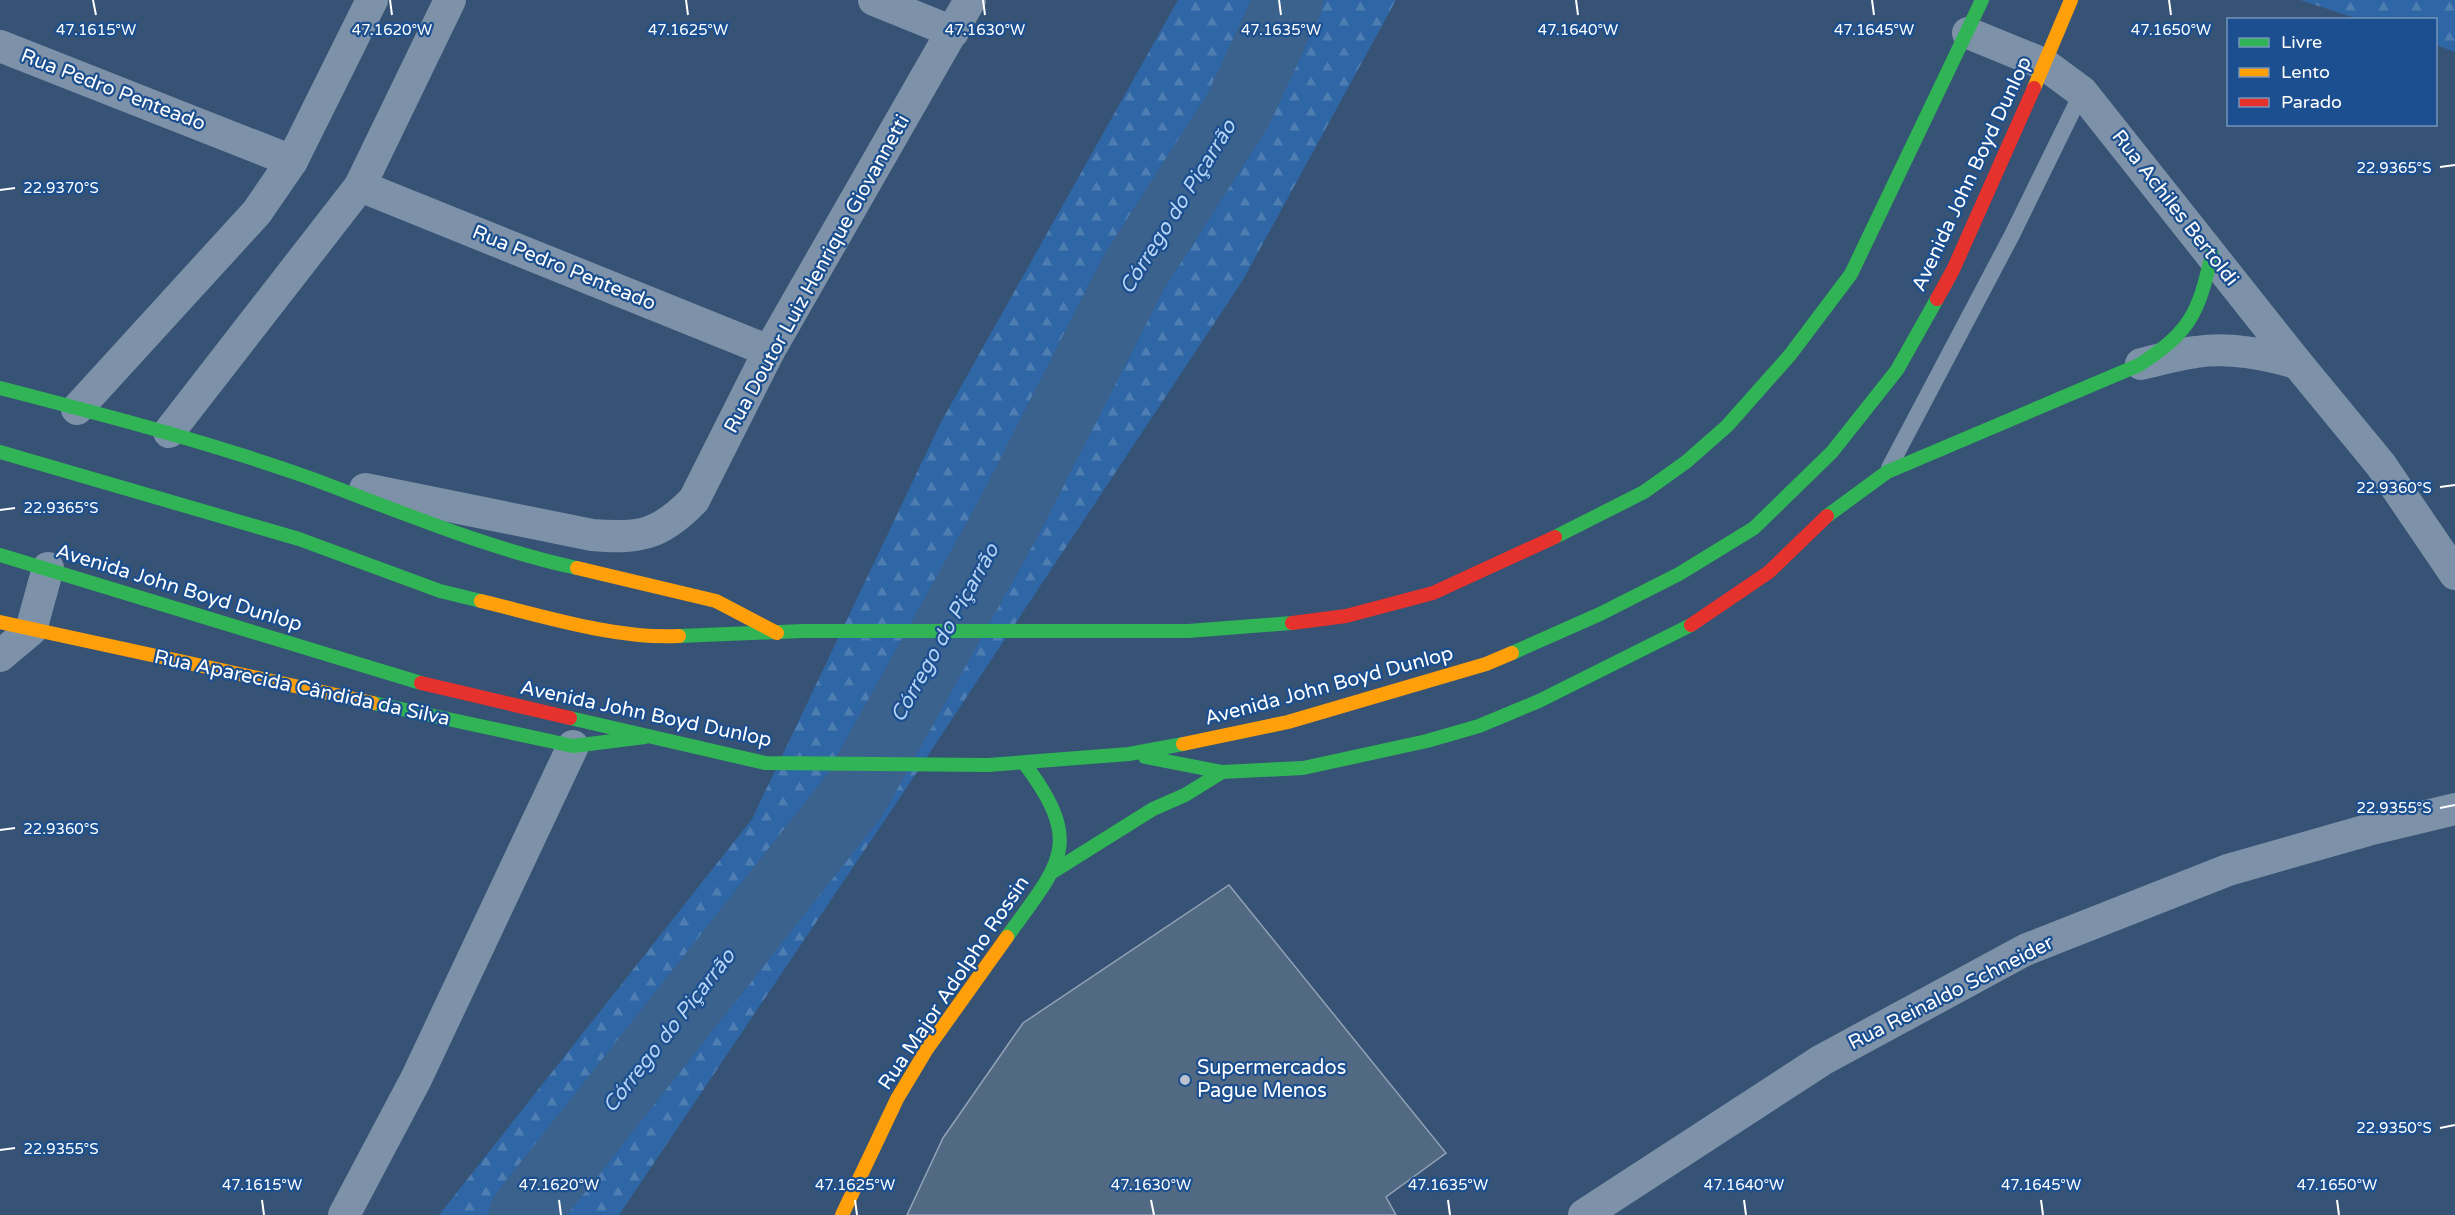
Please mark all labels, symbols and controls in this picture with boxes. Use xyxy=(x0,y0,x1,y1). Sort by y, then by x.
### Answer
legend xyxy=(2227,18,2437,126)
text: 47.1615°W xyxy=(56,21,136,39)
text: 47.1620°W xyxy=(352,21,432,39)
text: 47.1625°W xyxy=(648,21,728,39)
text: 47.1630°W xyxy=(945,21,1025,39)
text: 47.1635°W xyxy=(1241,21,1321,39)
text: 47.1640°W xyxy=(1538,21,1618,39)
text: 47.1645°W xyxy=(1834,21,1914,39)
text: 47.1650°W xyxy=(2131,21,2211,39)
text: Livre xyxy=(2281,31,2322,53)
street label: Rua Pedro Penteado xyxy=(17,44,209,136)
street label: Avenida John Boyd Dunlop xyxy=(1907,53,2037,295)
text: Lento xyxy=(2281,61,2330,83)
text: Parado xyxy=(2281,91,2342,113)
street label: Rua Doutor Luiz Henrique Giovannetti xyxy=(719,111,915,437)
water label: Córrego do Piçarrão xyxy=(1114,114,1242,299)
street label: Rua Achiles Bertoldi xyxy=(2107,125,2243,291)
text: 22.9365°S xyxy=(2356,159,2432,177)
text: 22.9370°S xyxy=(23,179,99,197)
street label: Rua Pedro Penteado xyxy=(469,220,659,316)
text: 22.9360°S xyxy=(2356,479,2432,497)
text: 22.9365°S xyxy=(23,499,99,517)
water label: Córrego do Piçarrão xyxy=(885,538,1005,727)
street label: Avenida John Boyd Dunlop xyxy=(53,539,305,637)
street label: Avenida John Boyd Dunlop xyxy=(1202,641,1456,731)
street label: Rua Aparecida Cândida da Silva xyxy=(152,645,452,731)
street label: Avenida John Boyd Dunlop xyxy=(518,676,774,752)
text: 22.9355°S xyxy=(2356,799,2432,817)
text: 22.9360°S xyxy=(23,820,99,838)
street label: Rua Major Adolpho Rossin xyxy=(873,871,1035,1095)
street label: Rua Reinaldo Schneider xyxy=(1844,931,2058,1055)
water label: Córrego do Piçarrão xyxy=(597,943,741,1118)
place label: Supermercados Pague Menos xyxy=(1197,1056,1346,1103)
marker: Supermercados Pague Menos xyxy=(1178,1073,1192,1087)
text: 22.9350°S xyxy=(2356,1119,2432,1137)
text: 22.9355°S xyxy=(23,1140,99,1158)
text: 47.1615°W xyxy=(222,1176,302,1194)
text: 47.1620°W xyxy=(519,1176,599,1194)
text: 47.1625°W xyxy=(815,1176,895,1194)
text: 47.1630°W xyxy=(1111,1176,1191,1194)
text: 47.1635°W xyxy=(1408,1176,1488,1194)
text: 47.1640°W xyxy=(1704,1176,1784,1194)
text: 47.1645°W xyxy=(2001,1176,2081,1194)
text: 47.1650°W xyxy=(2297,1176,2377,1194)

